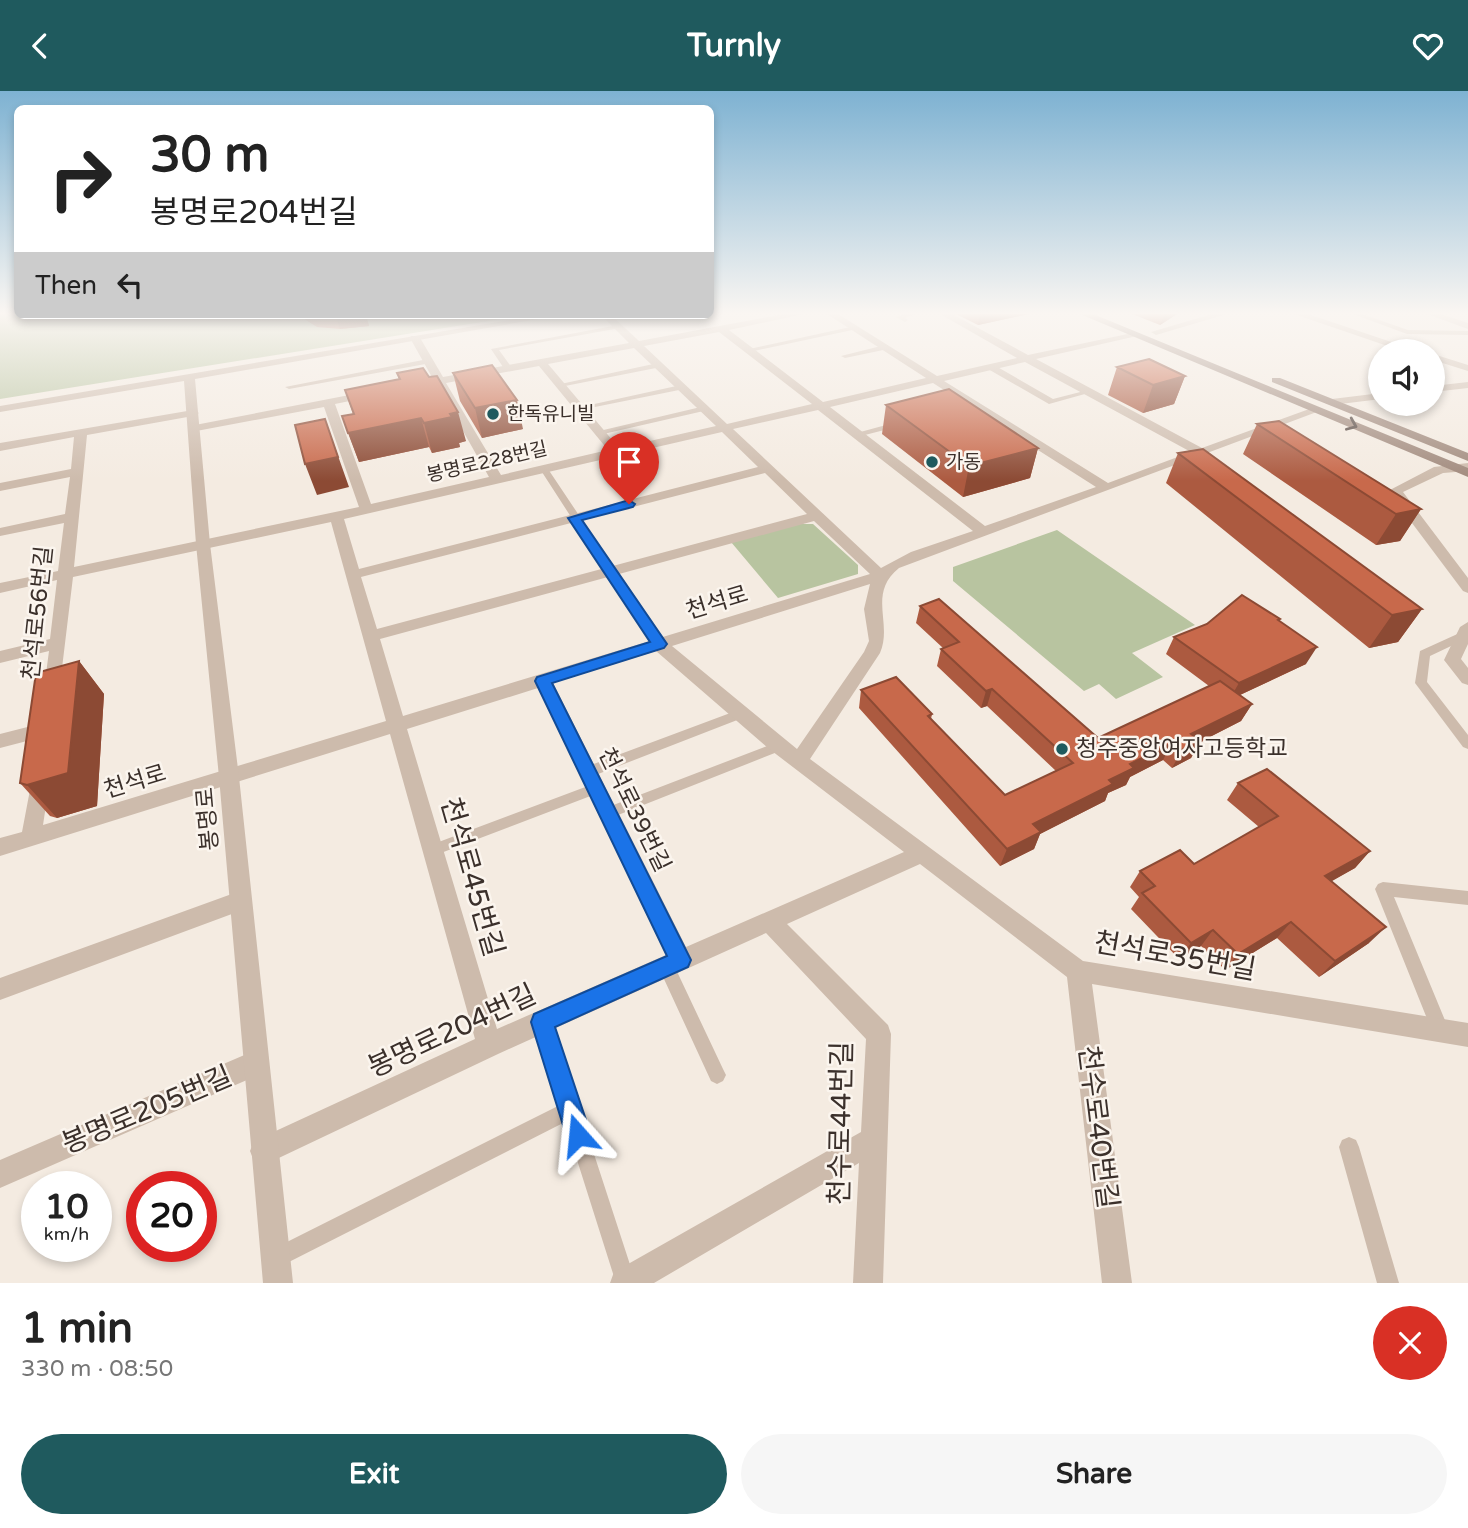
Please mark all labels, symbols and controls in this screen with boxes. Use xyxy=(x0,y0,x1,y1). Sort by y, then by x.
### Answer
icon: back xyxy=(21,27,59,65)
text: Turnly xyxy=(687,27,781,65)
icon: heart xyxy=(1409,27,1447,65)
text: 30 m xyxy=(150,126,269,185)
icon: right xyxy=(35,133,126,224)
text: 봉명로204번길 xyxy=(150,194,358,232)
icon: left xyxy=(111,266,149,304)
text: Then xyxy=(35,270,97,301)
map controls xyxy=(1368,339,1445,416)
button: sound xyxy=(1368,339,1445,416)
place label: 한독유니빌 xyxy=(507,403,594,425)
marker: 한독유니빌 xyxy=(485,406,501,422)
one-way arrow xyxy=(1345,416,1357,430)
pin xyxy=(599,432,659,504)
street label: 봉명로228번길 xyxy=(425,437,549,487)
icon: arrive xyxy=(610,443,648,481)
place label: 가동 xyxy=(946,451,981,473)
marker: 가동 xyxy=(924,454,940,470)
street label: 천석로56번길 xyxy=(17,545,59,681)
street label: 천석로 xyxy=(683,580,751,626)
place label: 청주중앙여자고등학교 xyxy=(1076,735,1288,763)
marker: 청주중앙여자고등학교 xyxy=(1054,741,1070,757)
street label: 천석로39번길 xyxy=(592,743,676,877)
street label: 천석로 xyxy=(101,759,169,805)
street label: 봉명로 xyxy=(191,786,225,852)
street label: 천석로45번길 xyxy=(433,794,511,960)
street label: 천석로35번길 xyxy=(1091,925,1259,987)
street label: 봉명로204번길 xyxy=(363,977,541,1085)
street label: 천수로44번길 xyxy=(823,1041,859,1205)
street label: 천수로40번길 xyxy=(1071,1044,1125,1210)
street label: 봉명로205번길 xyxy=(57,1059,237,1161)
position arrow xyxy=(541,1098,615,1172)
speed limit sign: 20 xyxy=(126,1171,217,1262)
text: 10 xyxy=(45,1186,88,1228)
text: km/h xyxy=(44,1223,89,1245)
text: 1 min xyxy=(21,1303,133,1354)
button: close xyxy=(1373,1306,1447,1380)
text: 330 m · 08:50 xyxy=(21,1355,173,1383)
button: Exit xyxy=(21,1434,727,1514)
button: Share xyxy=(741,1434,1447,1514)

